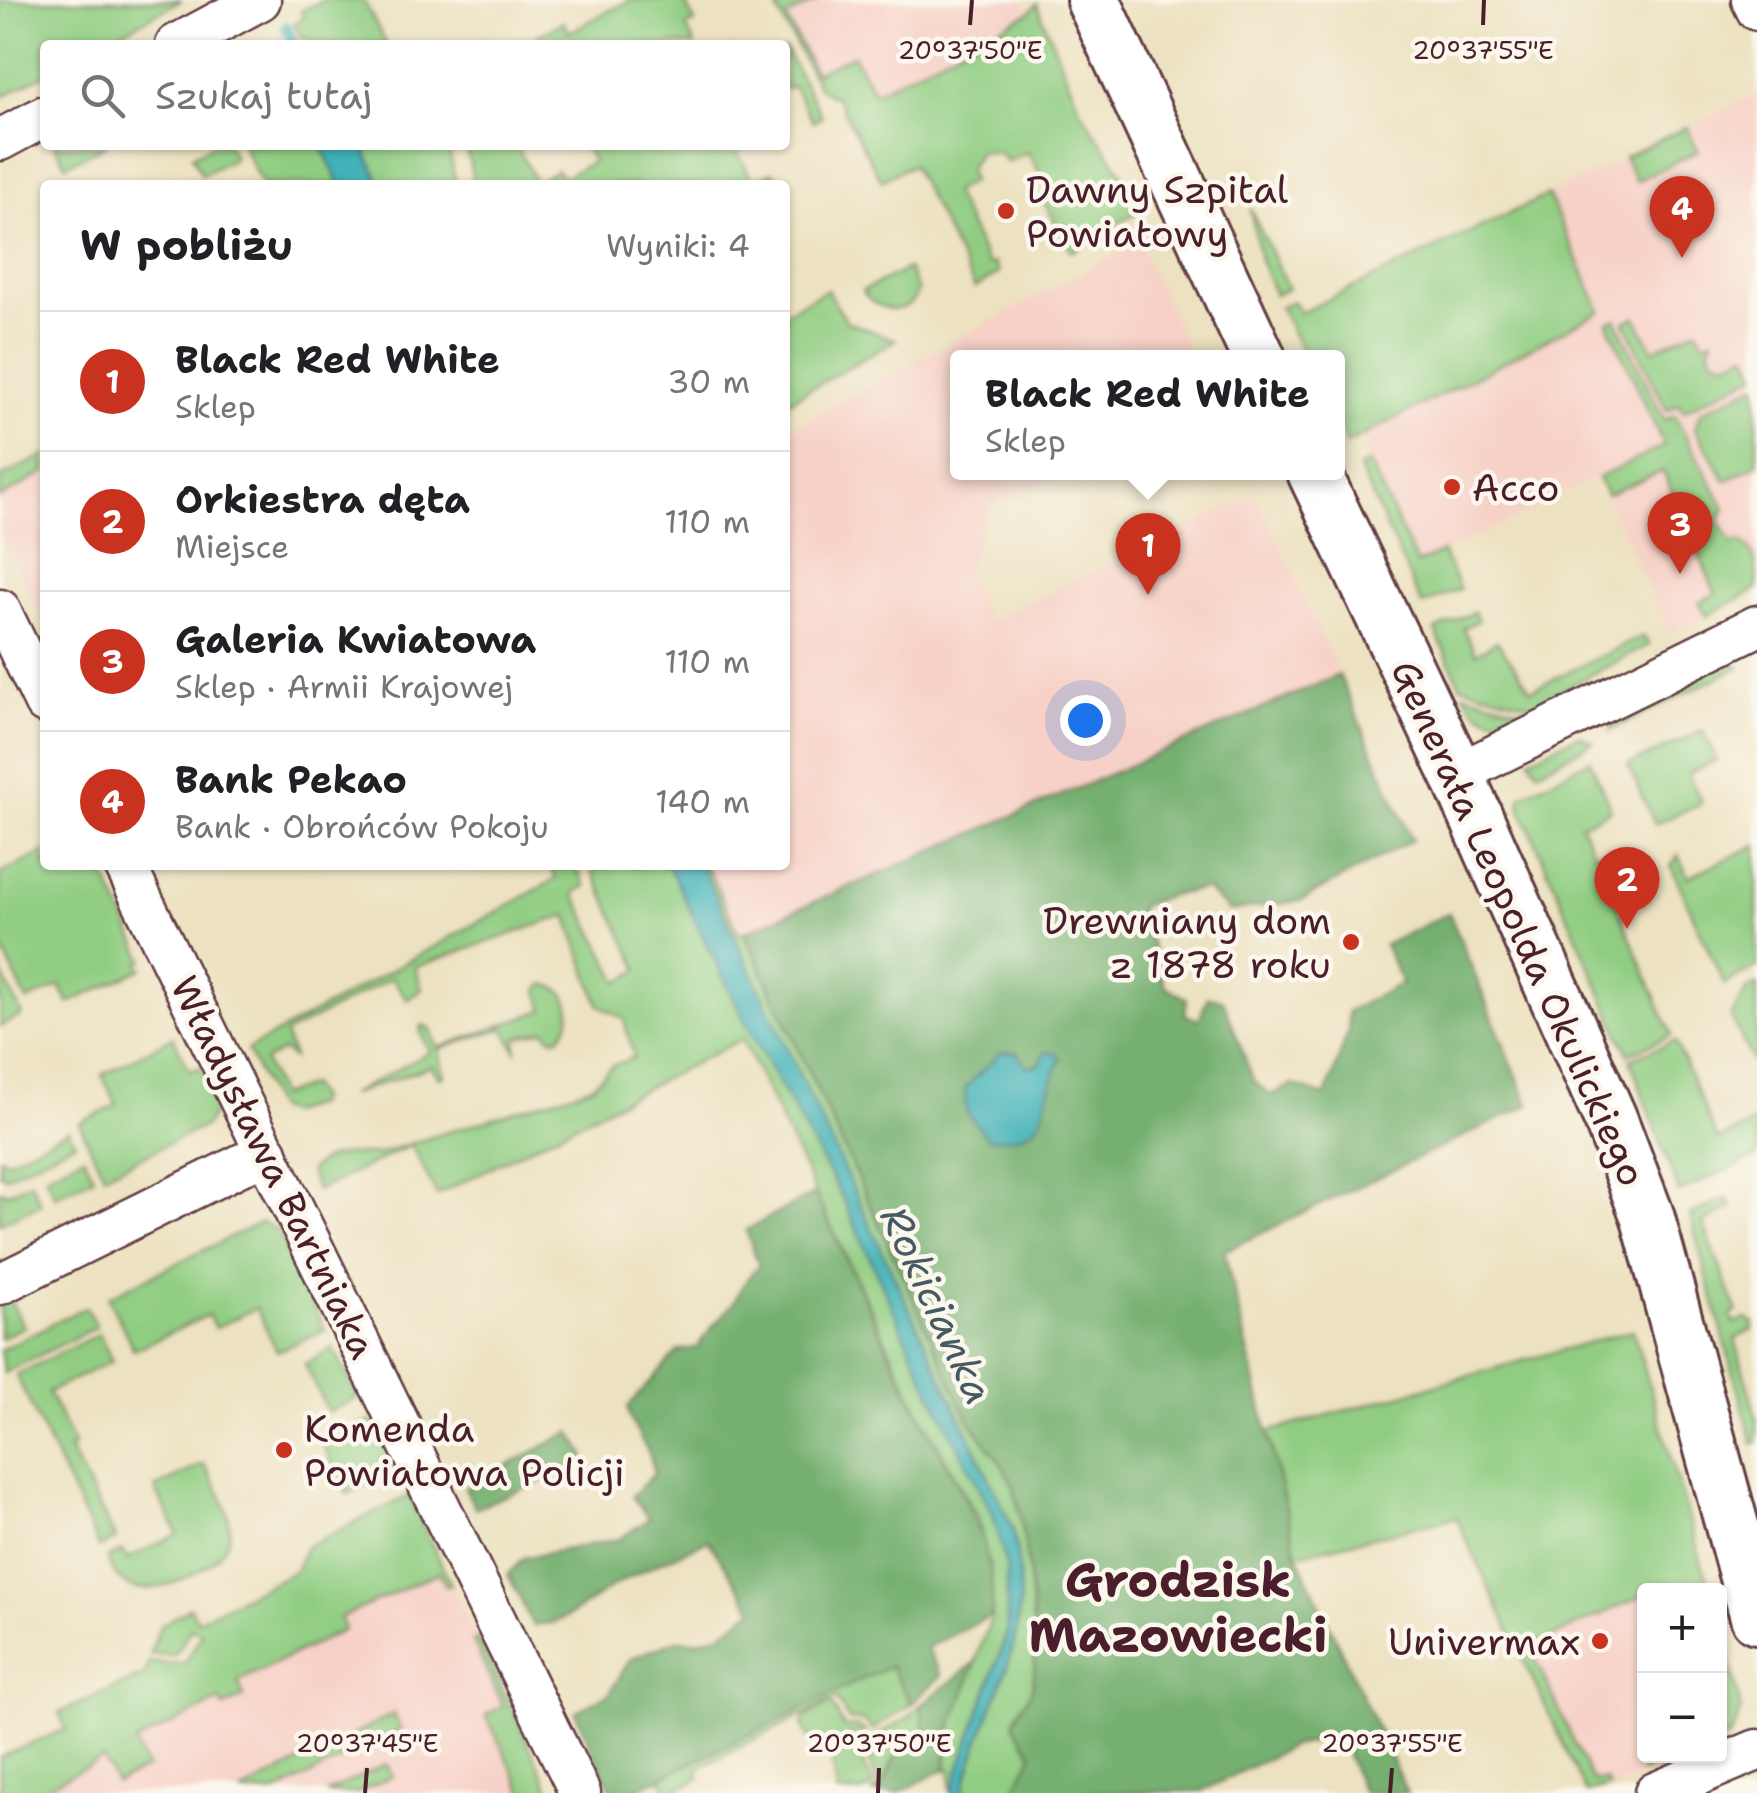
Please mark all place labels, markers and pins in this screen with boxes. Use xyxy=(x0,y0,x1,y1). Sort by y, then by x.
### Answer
place label: Dawny Szpital Powiatowy xyxy=(1026,164,1289,259)
pin: 4 xyxy=(1650,176,1714,258)
marker: Dawny Szpital Powiatowy xyxy=(995,200,1017,222)
place label: Acco xyxy=(1472,462,1559,513)
marker: Acco xyxy=(1441,476,1463,498)
pin: 3 xyxy=(1648,492,1712,574)
pin: 1 xyxy=(1116,512,1180,595)
pin: 2 xyxy=(1594,846,1660,929)
place label: Drewniany dom z 1878 roku xyxy=(1043,895,1331,990)
marker: Drewniany dom z 1878 roku xyxy=(1340,931,1362,953)
place label: Komenda Powiatowa Policji xyxy=(304,1403,625,1498)
marker: Komenda Powiatowa Policji xyxy=(273,1439,295,1461)
place label: Univermax xyxy=(1388,1616,1580,1667)
marker: Univermax xyxy=(1589,1630,1611,1652)

